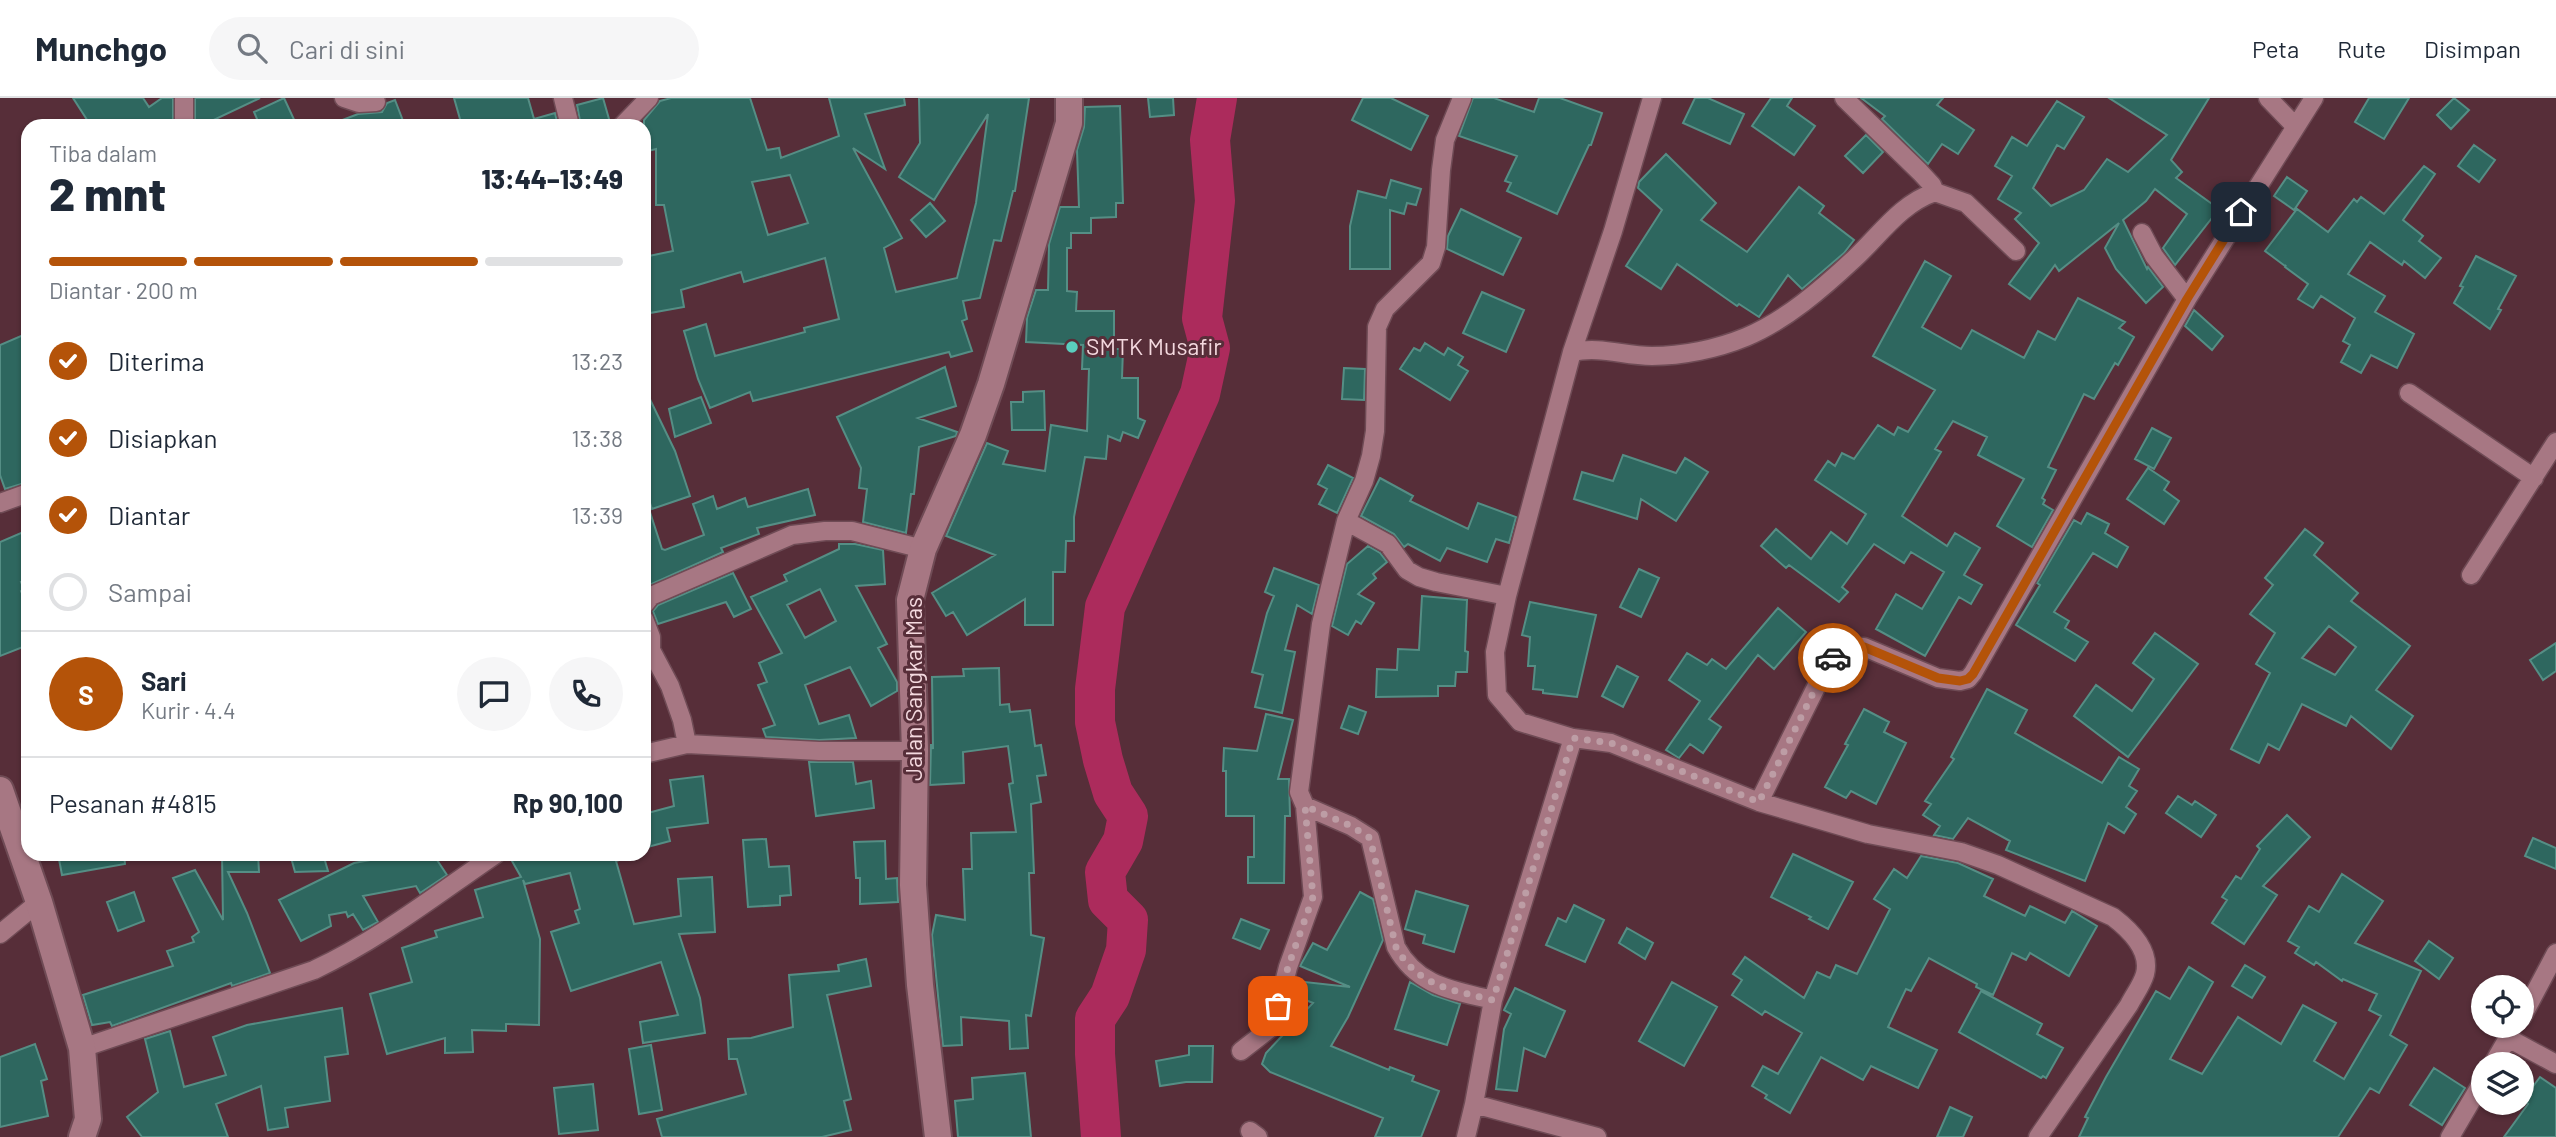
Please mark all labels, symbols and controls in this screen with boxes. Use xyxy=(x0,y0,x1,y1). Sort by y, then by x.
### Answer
search box xyxy=(209,17,699,80)
text: Munchgo xyxy=(35,28,167,68)
icon: search xyxy=(233,29,271,67)
text: Cari di sini xyxy=(289,33,405,64)
text: Peta xyxy=(2252,34,2299,63)
text: Rute xyxy=(2337,34,2386,63)
text: Disimpan xyxy=(2424,34,2521,63)
text: Tiba dalam xyxy=(49,139,157,167)
text: 13:44–13:49 xyxy=(481,163,623,194)
text: 2 mnt xyxy=(49,165,166,220)
pin xyxy=(2211,182,2271,242)
icon: home xyxy=(2222,193,2260,231)
text: Diantar · 200 m xyxy=(49,276,198,304)
place label: SMTK Musafir xyxy=(1086,332,1222,360)
marker: SMTK Musafir xyxy=(1064,339,1080,355)
icon: check xyxy=(49,342,87,380)
text: Diterima xyxy=(108,345,205,376)
text: 13:23 xyxy=(571,347,623,375)
icon: check xyxy=(49,419,87,457)
text: Disiapkan xyxy=(108,422,218,453)
text: 13:38 xyxy=(571,424,623,452)
icon: check xyxy=(49,496,87,534)
text: Diantar xyxy=(108,499,190,530)
text: 13:39 xyxy=(571,501,623,529)
text: Sampai xyxy=(108,576,192,607)
street label: Jalan Sangkar Mas xyxy=(899,597,927,781)
courier xyxy=(1798,623,1868,693)
icon: car xyxy=(1814,639,1852,677)
button: chat xyxy=(457,657,531,731)
button: phone xyxy=(549,657,623,731)
text: Sari xyxy=(141,665,187,696)
text: S xyxy=(78,679,94,710)
text: Kurir · 4.4 xyxy=(141,696,236,724)
text: Pesanan #4815 xyxy=(49,787,217,818)
text: Rp 90,100 xyxy=(513,787,623,818)
map controls xyxy=(2471,975,2534,1115)
button: locate xyxy=(2471,975,2534,1038)
pin xyxy=(1248,976,1308,1036)
icon: bag xyxy=(1259,987,1297,1025)
button: layers xyxy=(2471,1052,2534,1115)

